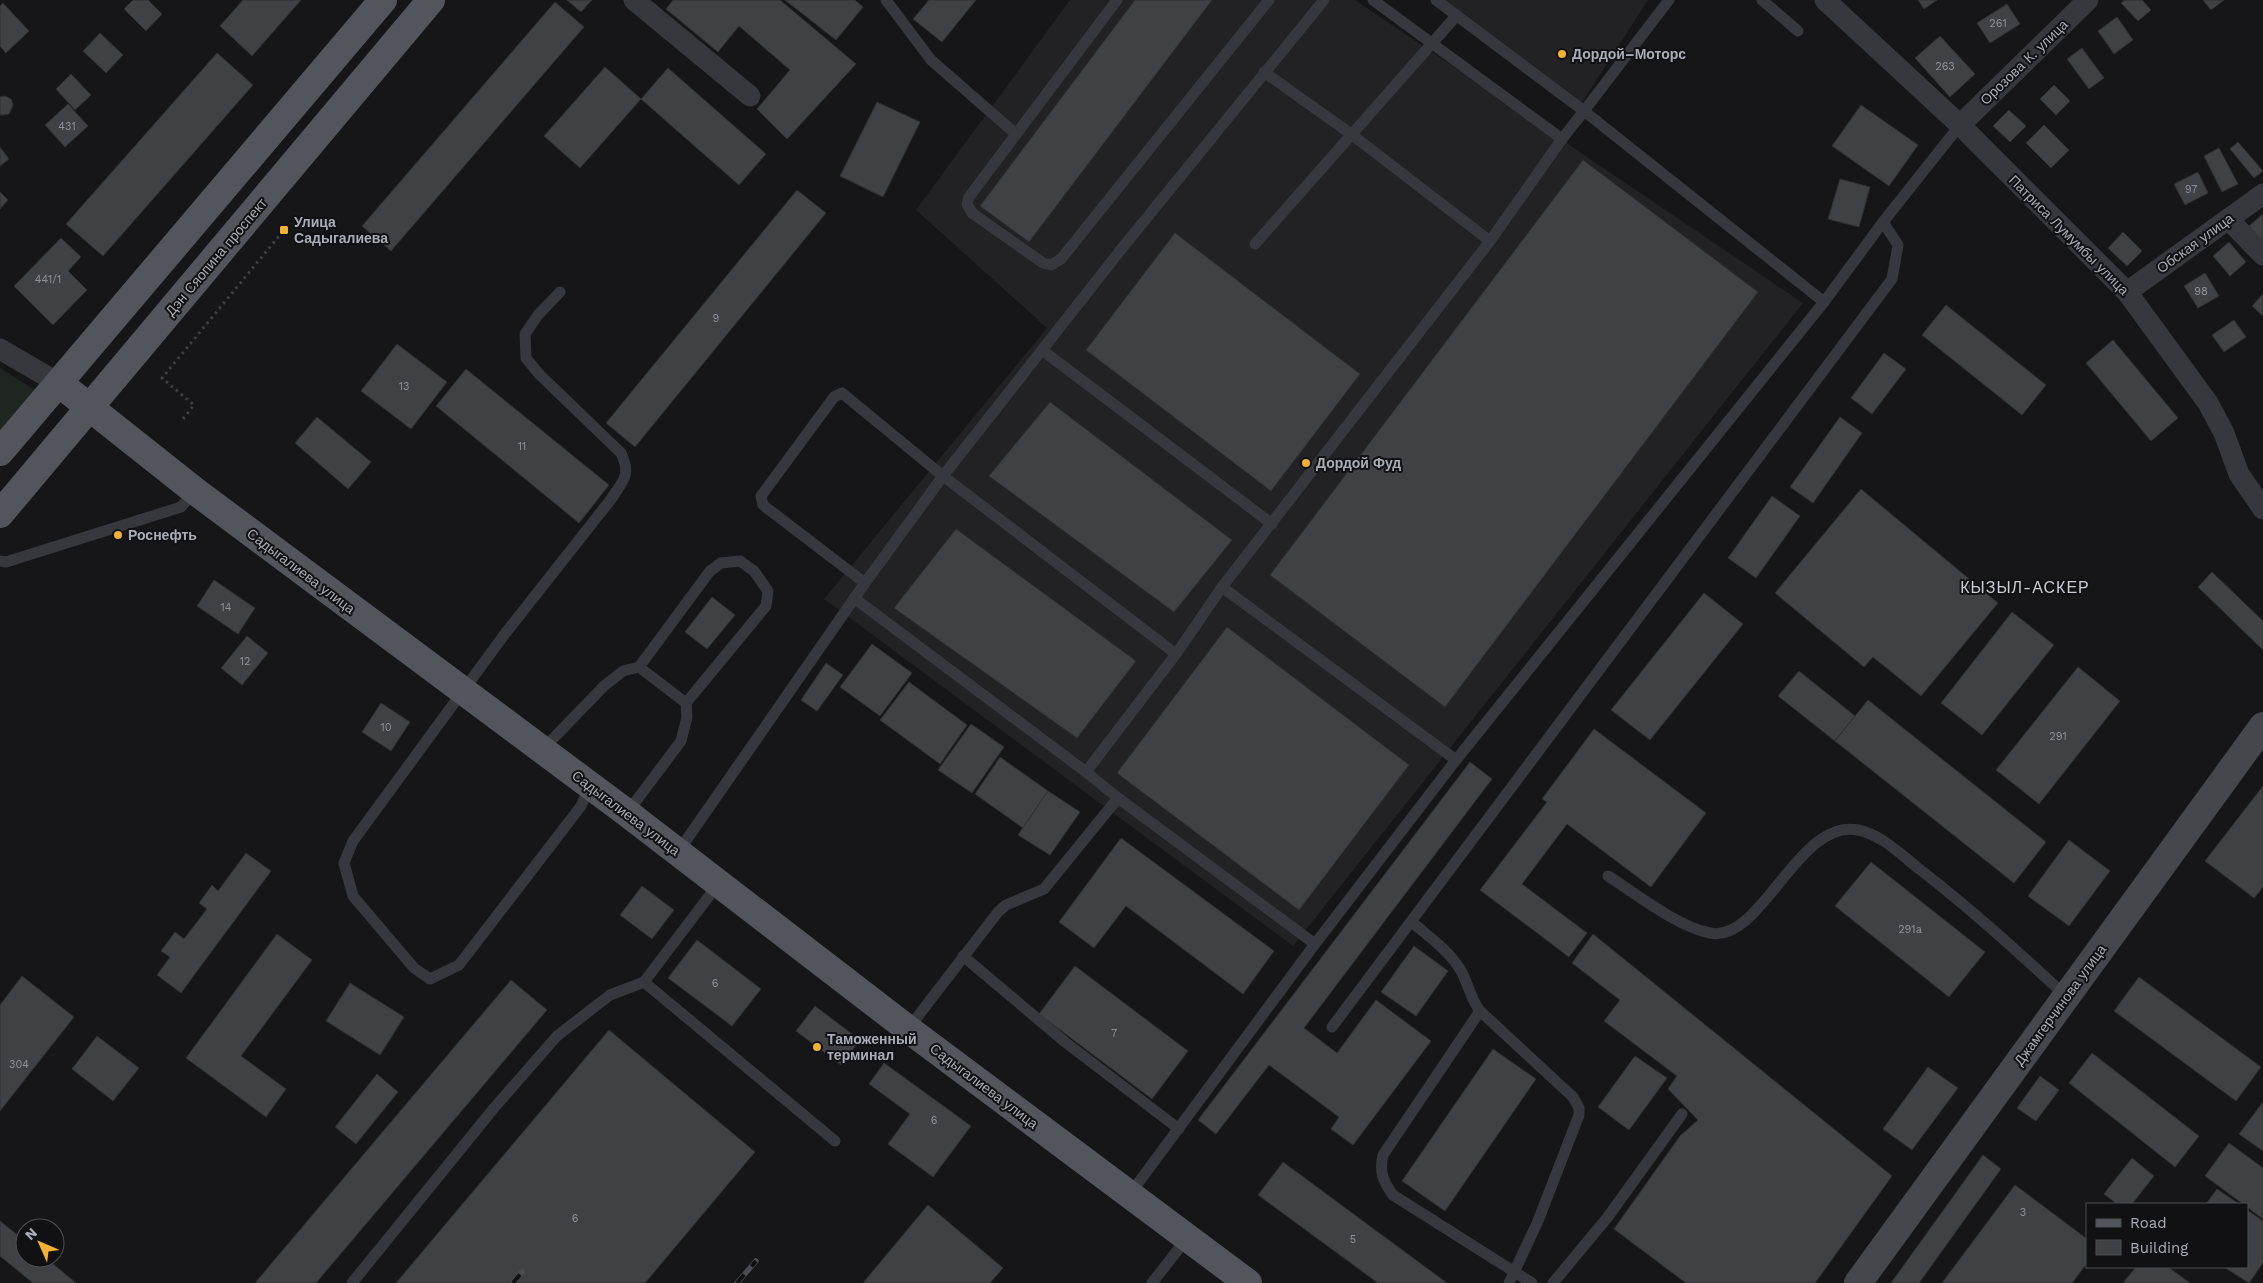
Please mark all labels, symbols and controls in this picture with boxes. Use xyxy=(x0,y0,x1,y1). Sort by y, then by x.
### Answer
street label: Орозова К. улица xyxy=(1977,16,2071,108)
house number: 261 xyxy=(1989,17,2007,30)
place label: Дордой–Моторс xyxy=(1572,46,1686,62)
marker: Дордой–Моторс xyxy=(1556,48,1568,60)
house number: 263 xyxy=(1935,60,1955,73)
house number: 431 xyxy=(58,120,76,133)
street label: Патриса Лумумбы улица xyxy=(2006,172,2132,298)
house number: 97 xyxy=(2185,183,2197,196)
street label: Дэн Сяопина проспект xyxy=(162,195,270,319)
street label: Обская улица xyxy=(2154,210,2237,276)
place label: Улица Садыгалиева xyxy=(294,214,388,246)
marker: Улица Садыгалиева xyxy=(278,224,290,236)
house number: 441/1 xyxy=(35,273,61,286)
house number: 98 xyxy=(2194,285,2208,298)
house number: 9 xyxy=(713,312,720,325)
house number: 13 xyxy=(399,380,409,393)
house number: 11 xyxy=(518,440,526,453)
place label: Дордой Фуд xyxy=(1316,455,1401,471)
marker: Дордой Фуд xyxy=(1300,457,1312,469)
street label: Садыгалиева улица xyxy=(244,525,358,617)
place label: Роснефть xyxy=(128,527,197,543)
marker: Роснефть xyxy=(112,529,124,541)
district label: КЫЗЫЛ-АСКЕР xyxy=(1960,578,2090,597)
house number: 14 xyxy=(220,601,232,614)
house number: 12 xyxy=(240,655,250,668)
house number: 10 xyxy=(380,721,392,734)
house number: 291 xyxy=(2049,730,2067,743)
street label: Садыгалиева улица xyxy=(569,767,683,859)
house number: 291a xyxy=(1898,923,1922,936)
street label: Джамгерчинова улица xyxy=(2011,941,2109,1068)
house number: 6 xyxy=(712,977,719,990)
house number: 7 xyxy=(1111,1027,1117,1040)
place label: Таможенный терминал xyxy=(827,1031,917,1063)
street label: Садыгалиева улица xyxy=(927,1040,1041,1132)
marker: Таможенный терминал xyxy=(811,1041,823,1053)
house number: 304 xyxy=(9,1058,29,1071)
house number: 6 xyxy=(931,1114,938,1127)
legend xyxy=(2086,1203,2248,1268)
house number: 3 xyxy=(2020,1206,2026,1219)
house number: 6 xyxy=(572,1212,579,1225)
text: Road xyxy=(2130,1214,2167,1232)
north arrow xyxy=(15,1218,65,1268)
text: N xyxy=(21,1224,40,1243)
house number: 5 xyxy=(1350,1233,1356,1246)
text: Building xyxy=(2130,1239,2188,1257)

